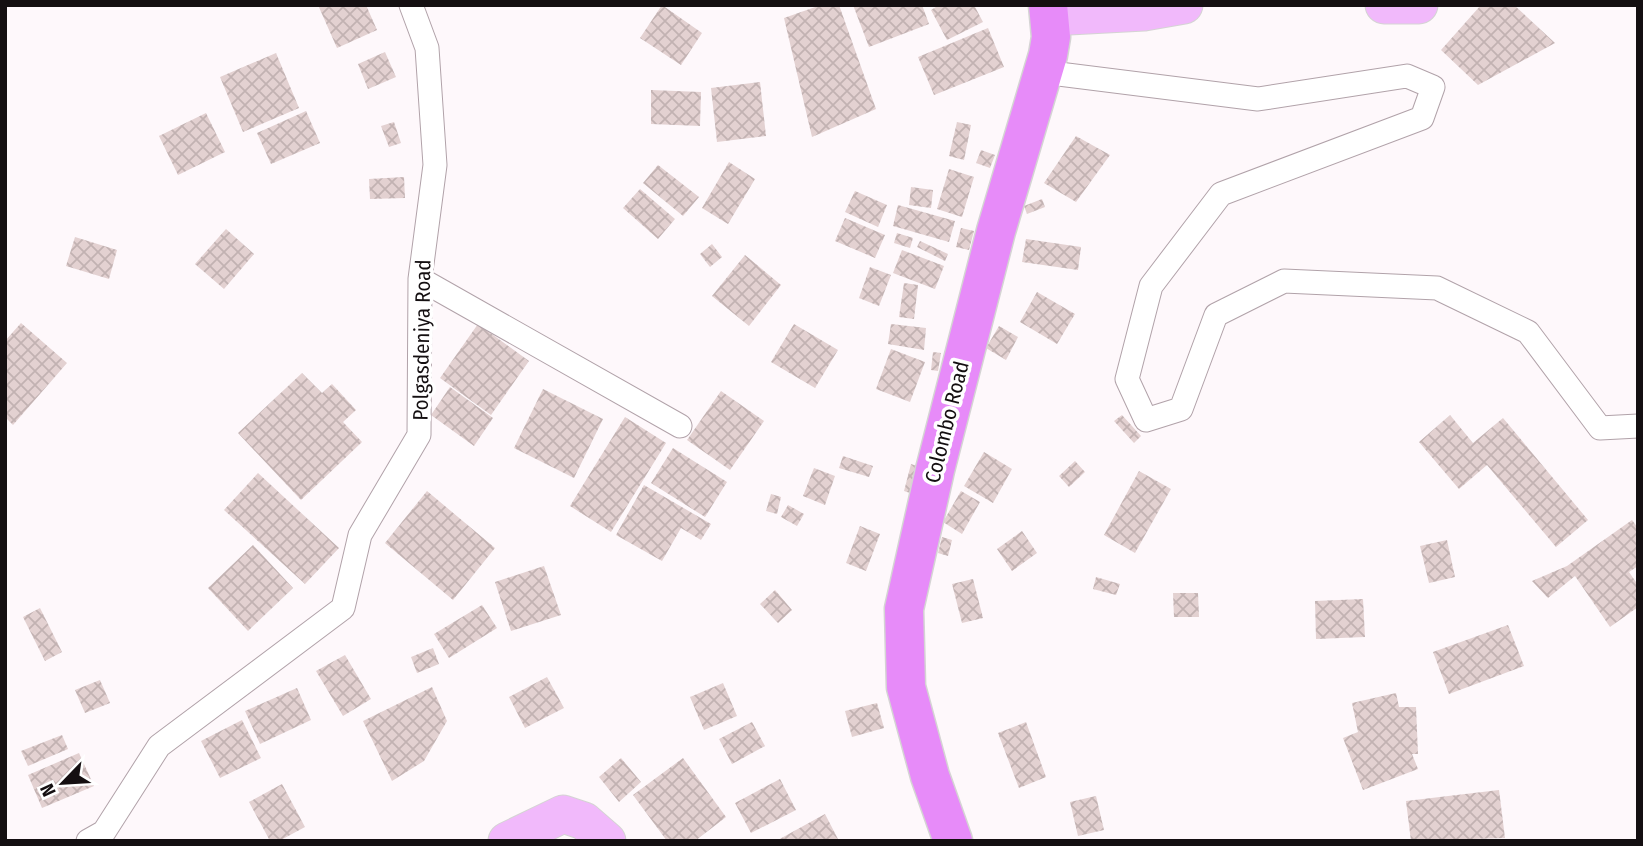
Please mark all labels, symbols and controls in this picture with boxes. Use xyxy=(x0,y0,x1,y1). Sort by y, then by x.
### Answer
street label: Polgasdeniya Road xyxy=(408,259,436,421)
street label: Colombo Road xyxy=(919,358,975,486)
north arrow xyxy=(28,748,98,818)
text: N xyxy=(35,780,61,800)

